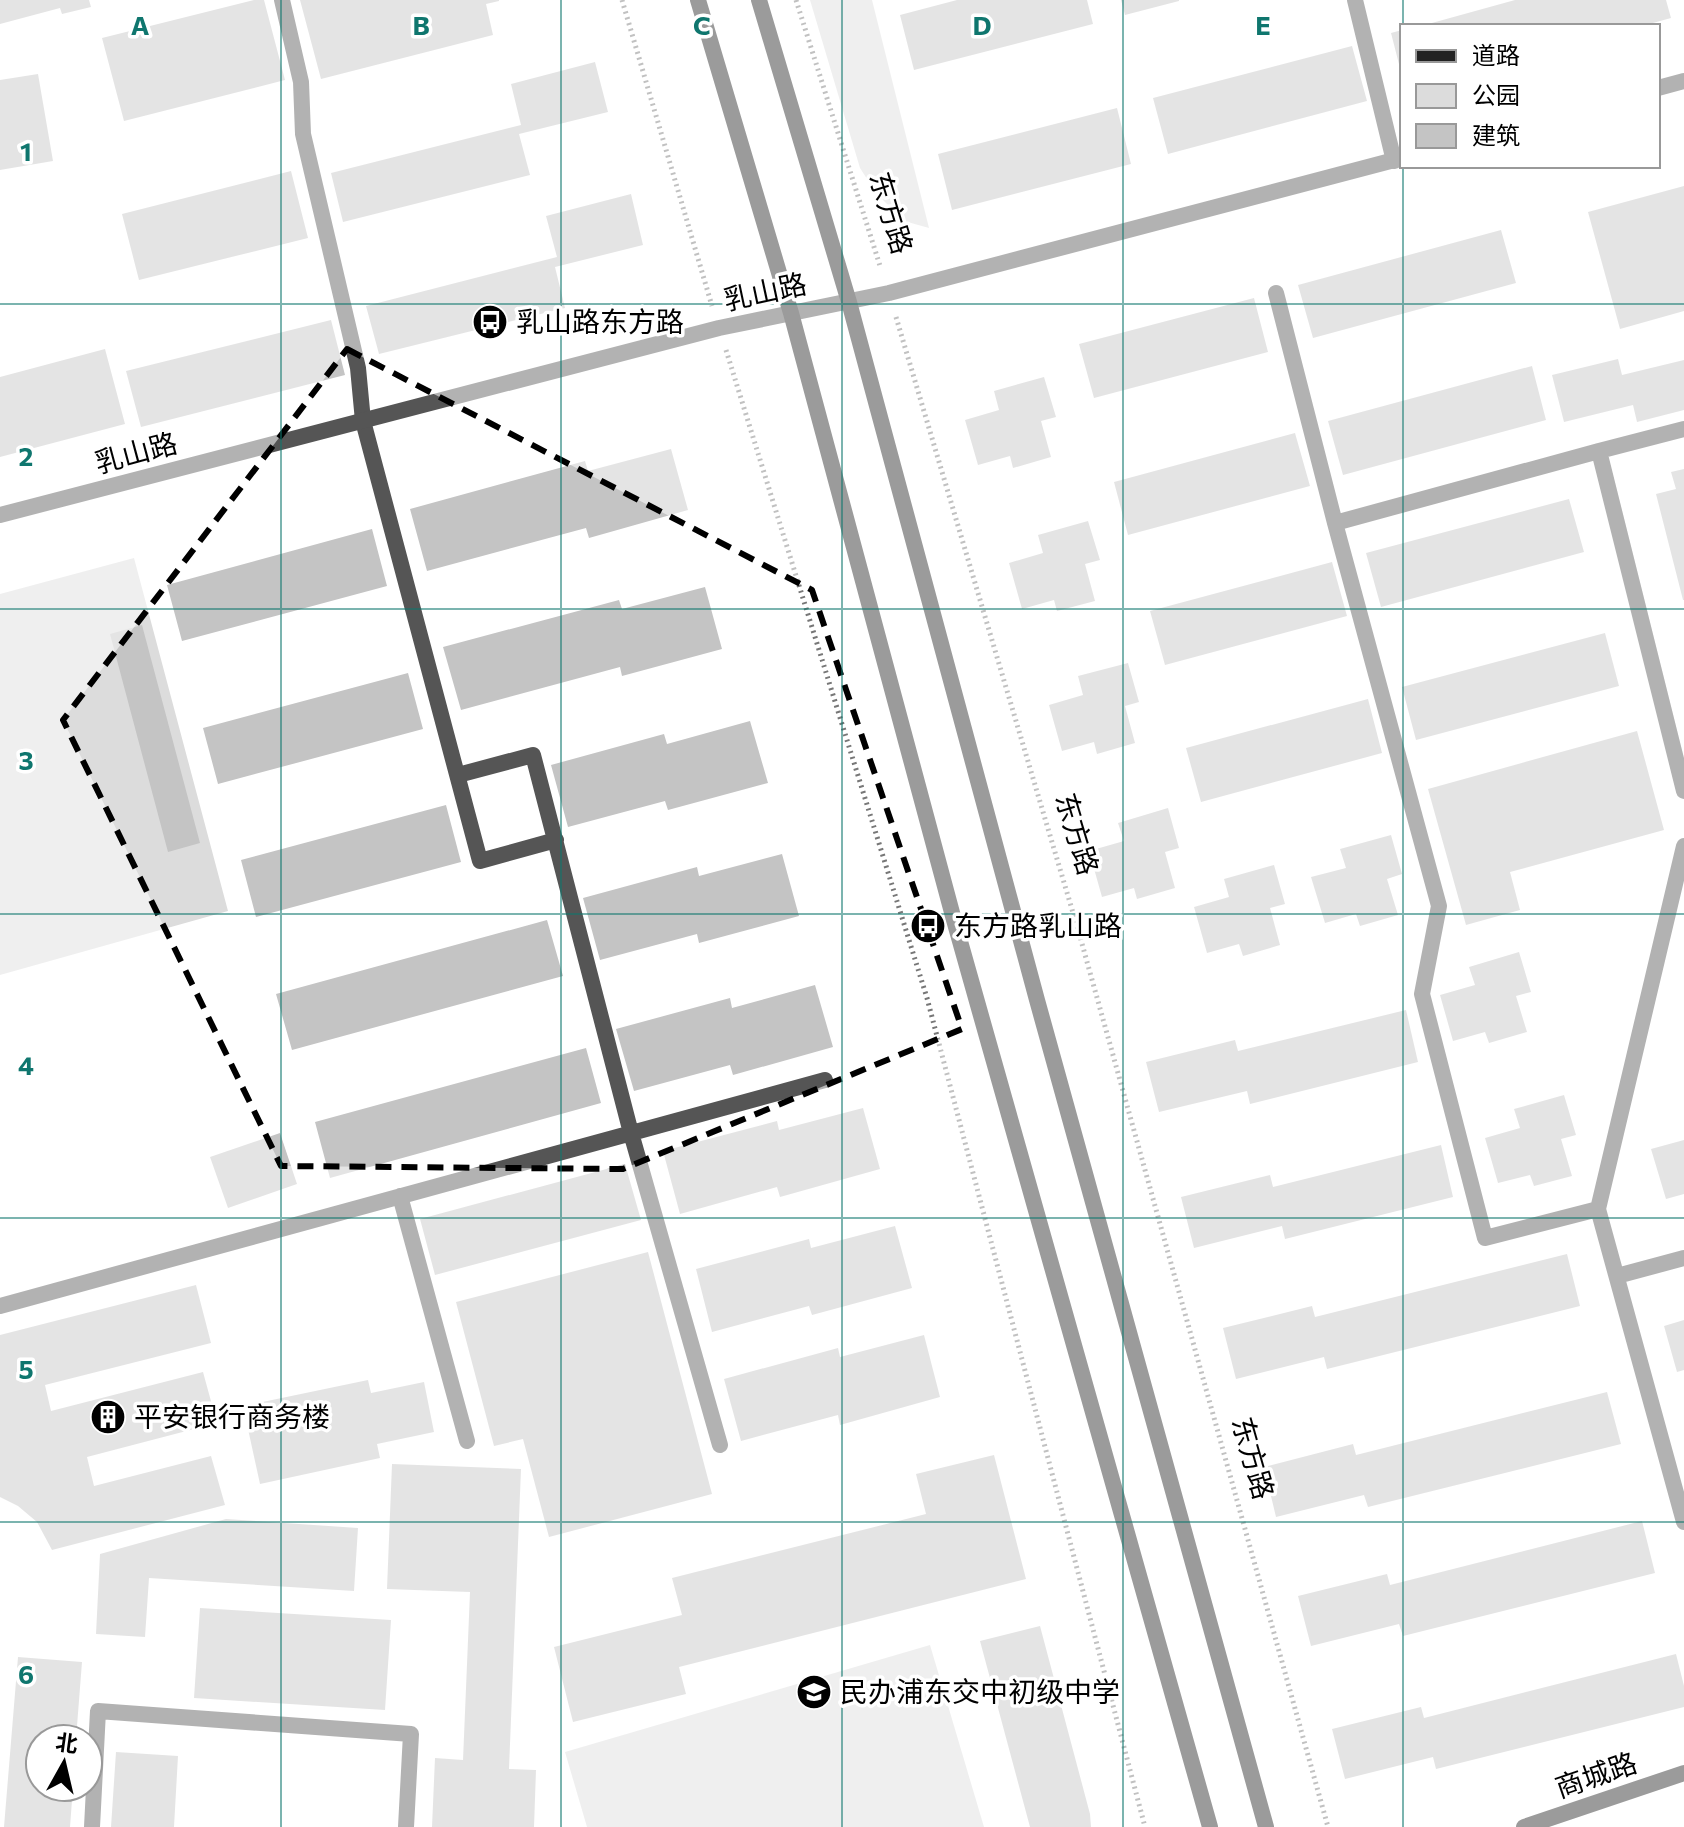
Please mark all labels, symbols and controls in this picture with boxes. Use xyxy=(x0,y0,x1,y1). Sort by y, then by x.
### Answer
text: A xyxy=(131,9,150,40)
text: B xyxy=(412,9,430,40)
text: C xyxy=(693,9,711,40)
text: D xyxy=(972,9,992,40)
text: E xyxy=(1255,9,1271,40)
legend xyxy=(1400,24,1660,168)
text: 道路 xyxy=(1472,40,1520,69)
text: 公园 xyxy=(1472,80,1520,109)
text: 建筑 xyxy=(1472,120,1520,149)
text: 1 xyxy=(20,135,32,166)
street label: 东方路 xyxy=(863,168,920,258)
street label: 乳山路 xyxy=(720,266,809,316)
bus stop icon: 乳山路东方路 xyxy=(471,303,509,341)
place label: 乳山路东方路 xyxy=(516,304,684,338)
street label: 乳山路 xyxy=(91,425,181,479)
text: 2 xyxy=(19,440,33,471)
text: 3 xyxy=(18,744,34,775)
street label: 东方路 xyxy=(1049,789,1106,879)
bus stop icon: 东方路乳山路 xyxy=(909,907,947,945)
place label: 东方路乳山路 xyxy=(954,908,1122,942)
text: 4 xyxy=(18,1049,34,1080)
text: 5 xyxy=(18,1353,34,1384)
building icon: 平安银行商务楼 xyxy=(89,1398,127,1436)
place label: 平安银行商务楼 xyxy=(134,1399,330,1433)
street label: 东方路 xyxy=(1226,1413,1282,1503)
text: 6 xyxy=(18,1658,34,1689)
school or university icon: 民办浦东交中初级中学 xyxy=(795,1673,833,1711)
place label: 民办浦东交中初级中学 xyxy=(840,1674,1120,1708)
north arrow xyxy=(24,1723,104,1803)
text: 北 xyxy=(54,1728,80,1758)
street label: 商城路 xyxy=(1550,1744,1641,1804)

